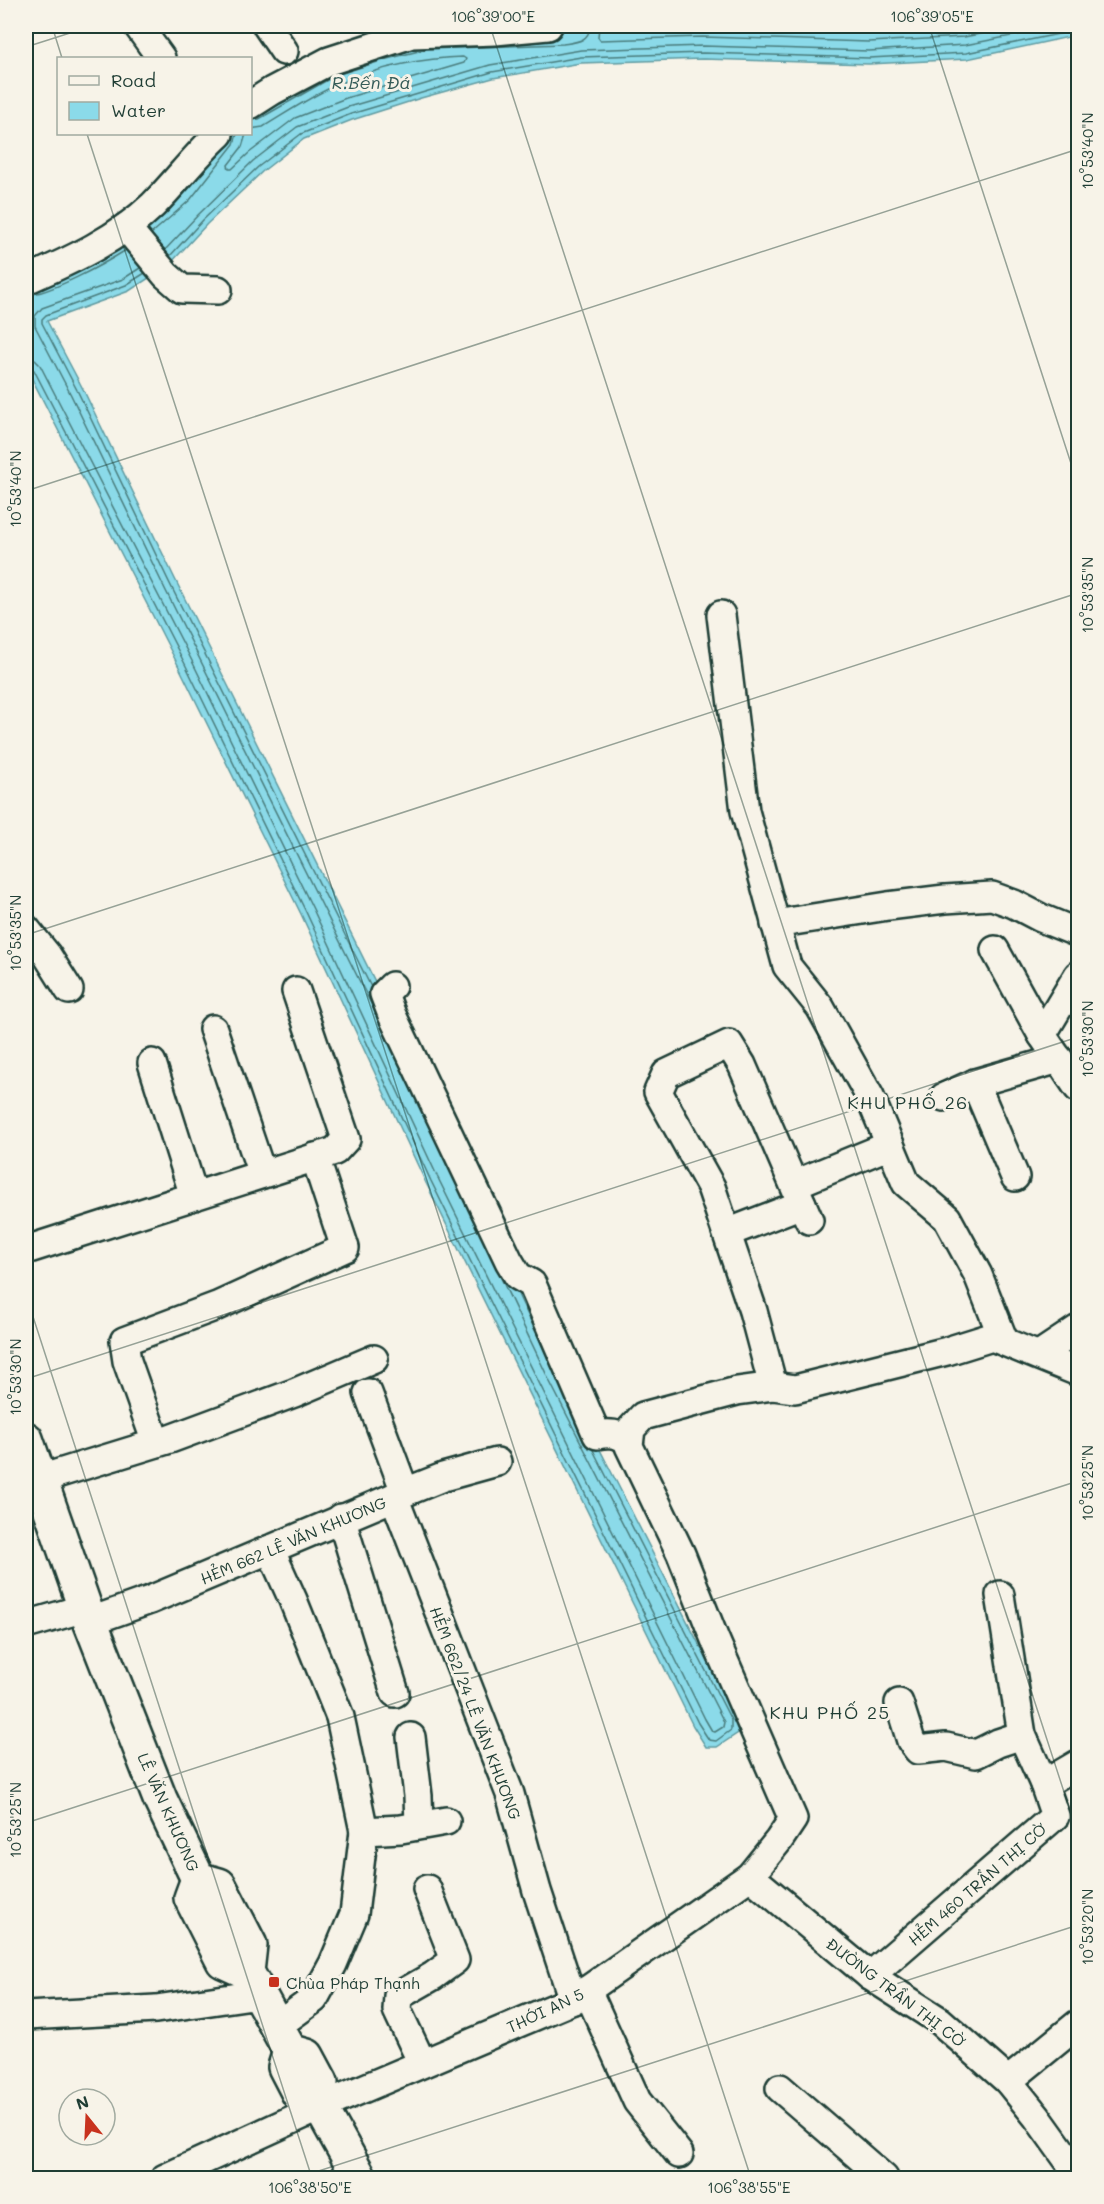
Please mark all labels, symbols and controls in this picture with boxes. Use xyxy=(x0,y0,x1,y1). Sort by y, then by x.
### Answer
text: 106°39'00"E xyxy=(451,6,535,26)
text: 106°39'05"E xyxy=(890,6,974,26)
legend xyxy=(57,57,252,135)
text: Road xyxy=(111,68,156,92)
water label: R.Bến Đá xyxy=(331,70,411,94)
text: Water xyxy=(111,98,166,122)
text: 10°53'40"N xyxy=(1077,112,1097,190)
text: 10°53'40"N xyxy=(5,450,25,528)
text: 10°53'35"N xyxy=(1077,557,1097,633)
text: 10°53'35"N xyxy=(5,895,25,971)
text: 10°53'30"N xyxy=(1077,1001,1097,1078)
district label: KHU PHỐ 26 xyxy=(847,1090,969,1114)
text: 10°53'30"N xyxy=(5,1339,25,1416)
text: 10°53'25"N xyxy=(1077,1445,1097,1521)
street label: HẺM 662 LÊ VĂN KHƯƠNG xyxy=(197,1491,389,1589)
street label: HẺM 662/24 LÊ VĂN KHƯƠNG xyxy=(426,1603,526,1823)
district label: KHU PHỐ 25 xyxy=(770,1700,890,1724)
street label: LÊ VĂN KHƯƠNG xyxy=(133,1749,205,1875)
text: 10°53'25"N xyxy=(5,1782,25,1858)
street label: HẺM 460 TRẦN THỊ CỜ xyxy=(903,1818,1051,1950)
text: 10°53'20"N xyxy=(1077,1889,1097,1965)
street label: ĐƯỜNG TRẦN THỊ CỜ xyxy=(822,1933,970,2051)
place label: Chùa Pháp Thạnh xyxy=(286,1972,420,1993)
marker: Chùa Pháp Thạnh xyxy=(267,1975,281,1989)
street label: THỚI AN 5 xyxy=(503,1983,587,2037)
north arrow xyxy=(57,2087,117,2147)
text: N xyxy=(73,2090,91,2114)
text: 106°38'50"E xyxy=(268,2177,352,2197)
text: 106°38'55"E xyxy=(707,2177,791,2197)

